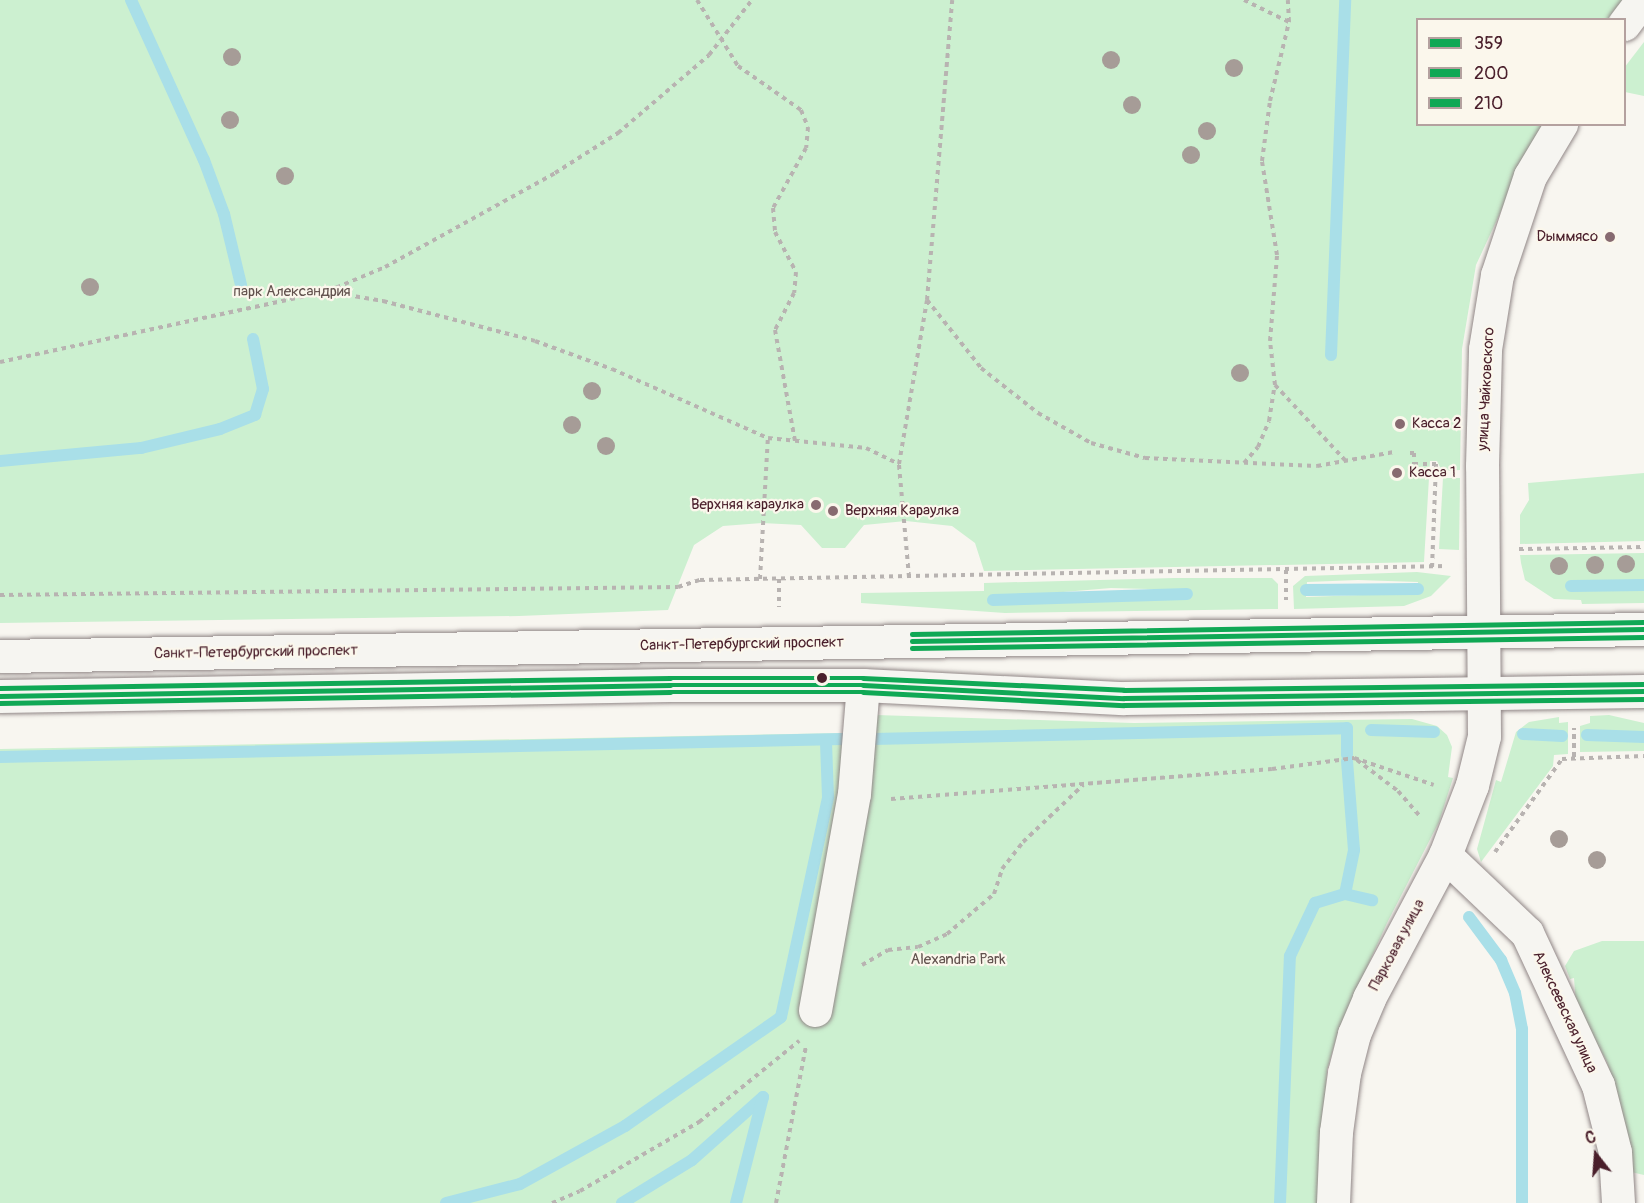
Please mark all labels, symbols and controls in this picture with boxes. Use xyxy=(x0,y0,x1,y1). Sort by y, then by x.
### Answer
legend xyxy=(1416,18,1626,126)
text: 359 xyxy=(1474,32,1503,55)
text: 200 xyxy=(1474,62,1509,85)
text: 210 xyxy=(1474,92,1503,115)
place label: Dыммясо xyxy=(1536,228,1598,246)
marker: Dыммясо xyxy=(1603,230,1617,244)
park label: парк Александрия xyxy=(233,283,351,301)
street label: улица Чайковского xyxy=(1474,327,1498,451)
place label: Касса 2 xyxy=(1412,415,1461,433)
marker: Касса 2 xyxy=(1393,417,1407,431)
place label: Касса 1 xyxy=(1409,464,1456,482)
marker: Касса 1 xyxy=(1390,466,1404,480)
place label: Верхняя караулка xyxy=(691,496,804,514)
marker: Верхняя караулка xyxy=(809,498,823,512)
place label: Верхняя Караулка xyxy=(845,502,959,520)
marker: Верхняя Караулка xyxy=(826,504,840,518)
street label: Санкт-Петербургский проспект xyxy=(640,633,844,655)
street label: Санкт-Петербургский проспект xyxy=(154,641,358,663)
unlabelled marker xyxy=(816,672,828,684)
street label: Парковая улица xyxy=(1365,896,1429,994)
street label: Алексеевская улица xyxy=(1529,948,1601,1076)
park label: Alexandria Park xyxy=(910,951,1006,969)
north arrow xyxy=(1566,1125,1626,1185)
text: С xyxy=(1583,1127,1598,1149)

